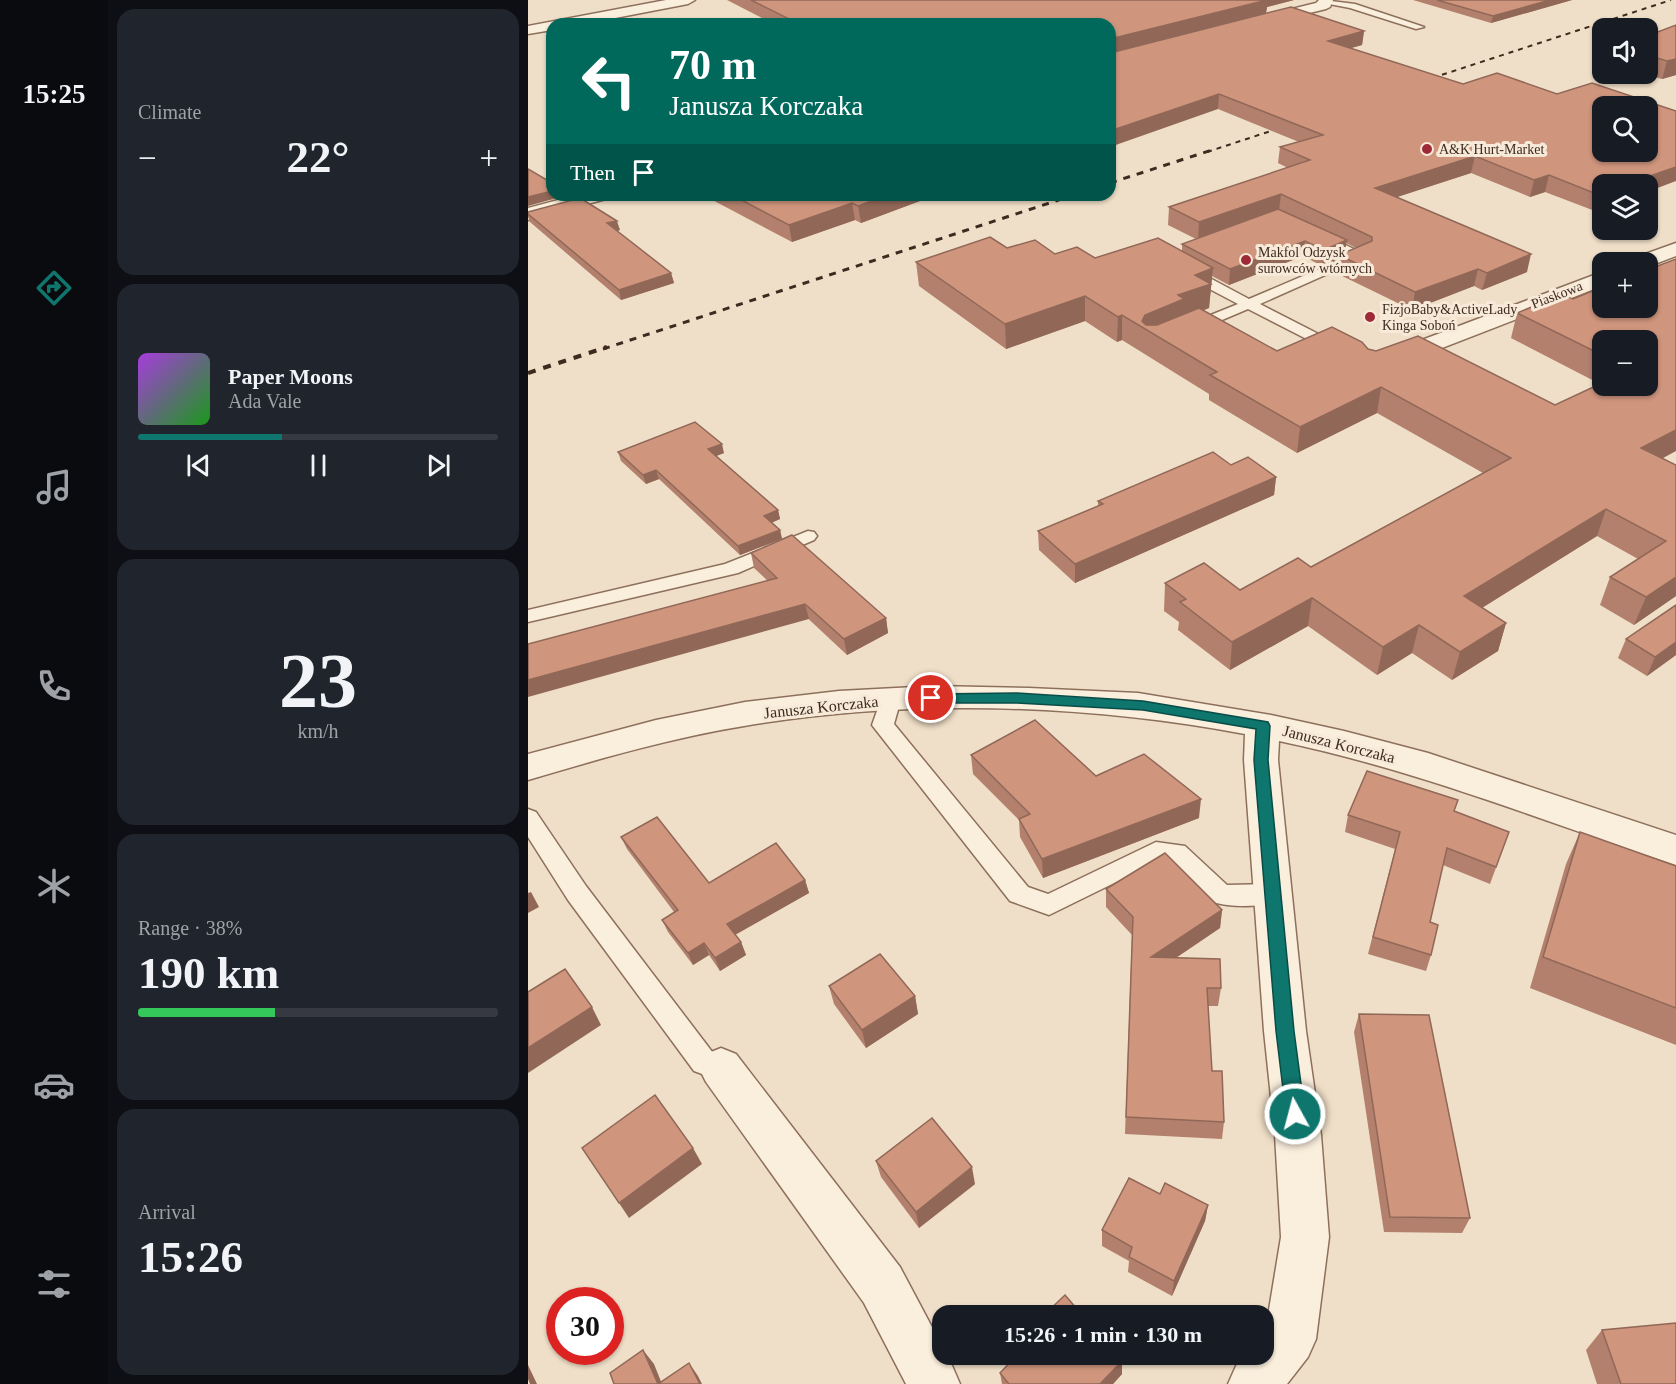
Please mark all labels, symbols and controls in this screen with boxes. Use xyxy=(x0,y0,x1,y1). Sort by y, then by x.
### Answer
map controls xyxy=(1592,18,1658,396)
button: sound xyxy=(1592,18,1658,84)
icon: left xyxy=(570,42,648,120)
text: 70 m xyxy=(669,42,757,88)
text: 15:25 xyxy=(23,79,86,109)
text: Janusza Korczaka xyxy=(669,91,863,121)
button: search xyxy=(1592,96,1658,162)
text: Climate xyxy=(138,101,201,123)
text: 22° xyxy=(287,132,350,182)
text: − xyxy=(138,140,157,176)
text: + xyxy=(479,140,498,176)
marker: A&K Hurt-Market xyxy=(1420,142,1434,156)
place label: A&K Hurt-Market xyxy=(1439,142,1544,157)
icon: arrive xyxy=(627,156,660,189)
text: Then xyxy=(570,160,615,185)
button: layers xyxy=(1592,174,1658,240)
place label: Makfol Odzysk surowców wtórnych xyxy=(1258,245,1372,276)
button: + xyxy=(1592,252,1658,318)
marker: Makfol Odzysk surowców wtórnych xyxy=(1239,253,1253,267)
icon: directions xyxy=(33,267,75,309)
street label: Piaskowa xyxy=(1529,278,1585,312)
place label: FizjoBaby&ActiveLady Kinga Soboń xyxy=(1382,302,1517,333)
marker: FizjoBaby&ActiveLady Kinga Soboń xyxy=(1363,310,1377,324)
button: − xyxy=(1592,330,1658,396)
text: Paper Moons xyxy=(228,364,353,389)
text: Ada Vale xyxy=(228,390,302,412)
icon: previous xyxy=(182,449,215,482)
icon: pause xyxy=(302,449,335,482)
icon: next xyxy=(422,449,455,482)
icon: music xyxy=(33,466,75,508)
text: 23 xyxy=(279,637,357,724)
icon: phone xyxy=(33,665,75,707)
pin xyxy=(905,672,956,723)
icon: arrive xyxy=(914,681,947,714)
street label: Janusza Korczaka xyxy=(763,693,879,721)
text: km/h xyxy=(297,720,339,742)
street label: Janusza Korczaka xyxy=(1281,722,1397,766)
icon: climate xyxy=(33,865,75,907)
text: Range · 38% xyxy=(138,917,242,939)
text: 190 km xyxy=(138,948,279,998)
icon: car xyxy=(33,1064,75,1106)
position arrow xyxy=(1263,1082,1327,1146)
text: Arrival xyxy=(138,1201,196,1223)
text: 15:26 xyxy=(138,1232,243,1282)
icon: filters xyxy=(33,1263,75,1305)
speed limit sign: 30 xyxy=(546,1287,624,1365)
text: 15:26 · 1 min · 130 m xyxy=(1004,1322,1202,1347)

